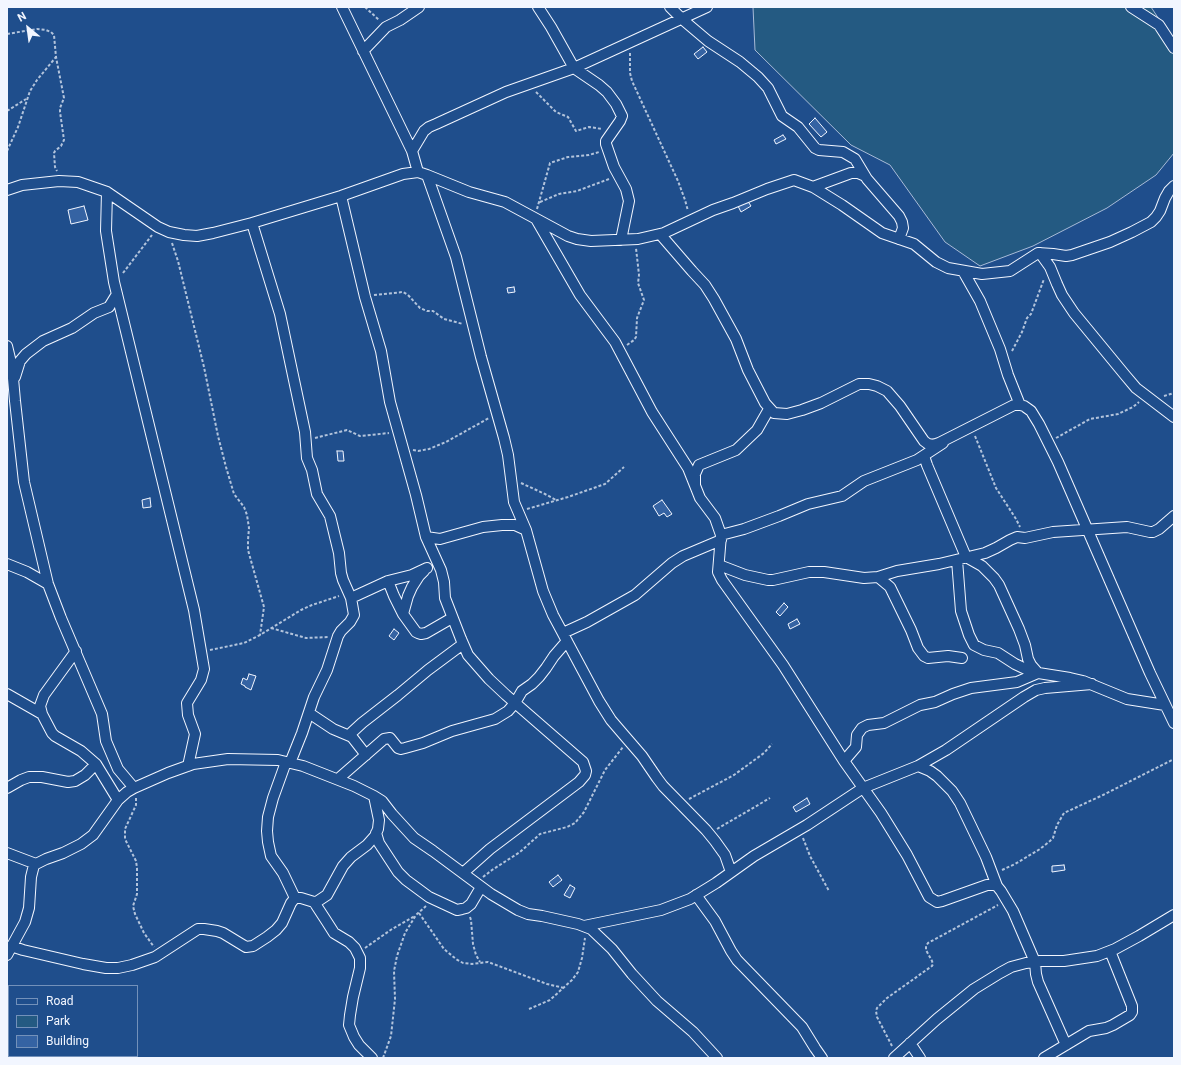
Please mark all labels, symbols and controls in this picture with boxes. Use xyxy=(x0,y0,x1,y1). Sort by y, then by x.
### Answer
north arrow xyxy=(8,8,48,48)
text: N xyxy=(15,10,28,25)
legend xyxy=(8,985,138,1057)
text: Road xyxy=(46,994,74,1008)
text: Park xyxy=(46,1014,70,1028)
text: Building xyxy=(46,1034,89,1048)

